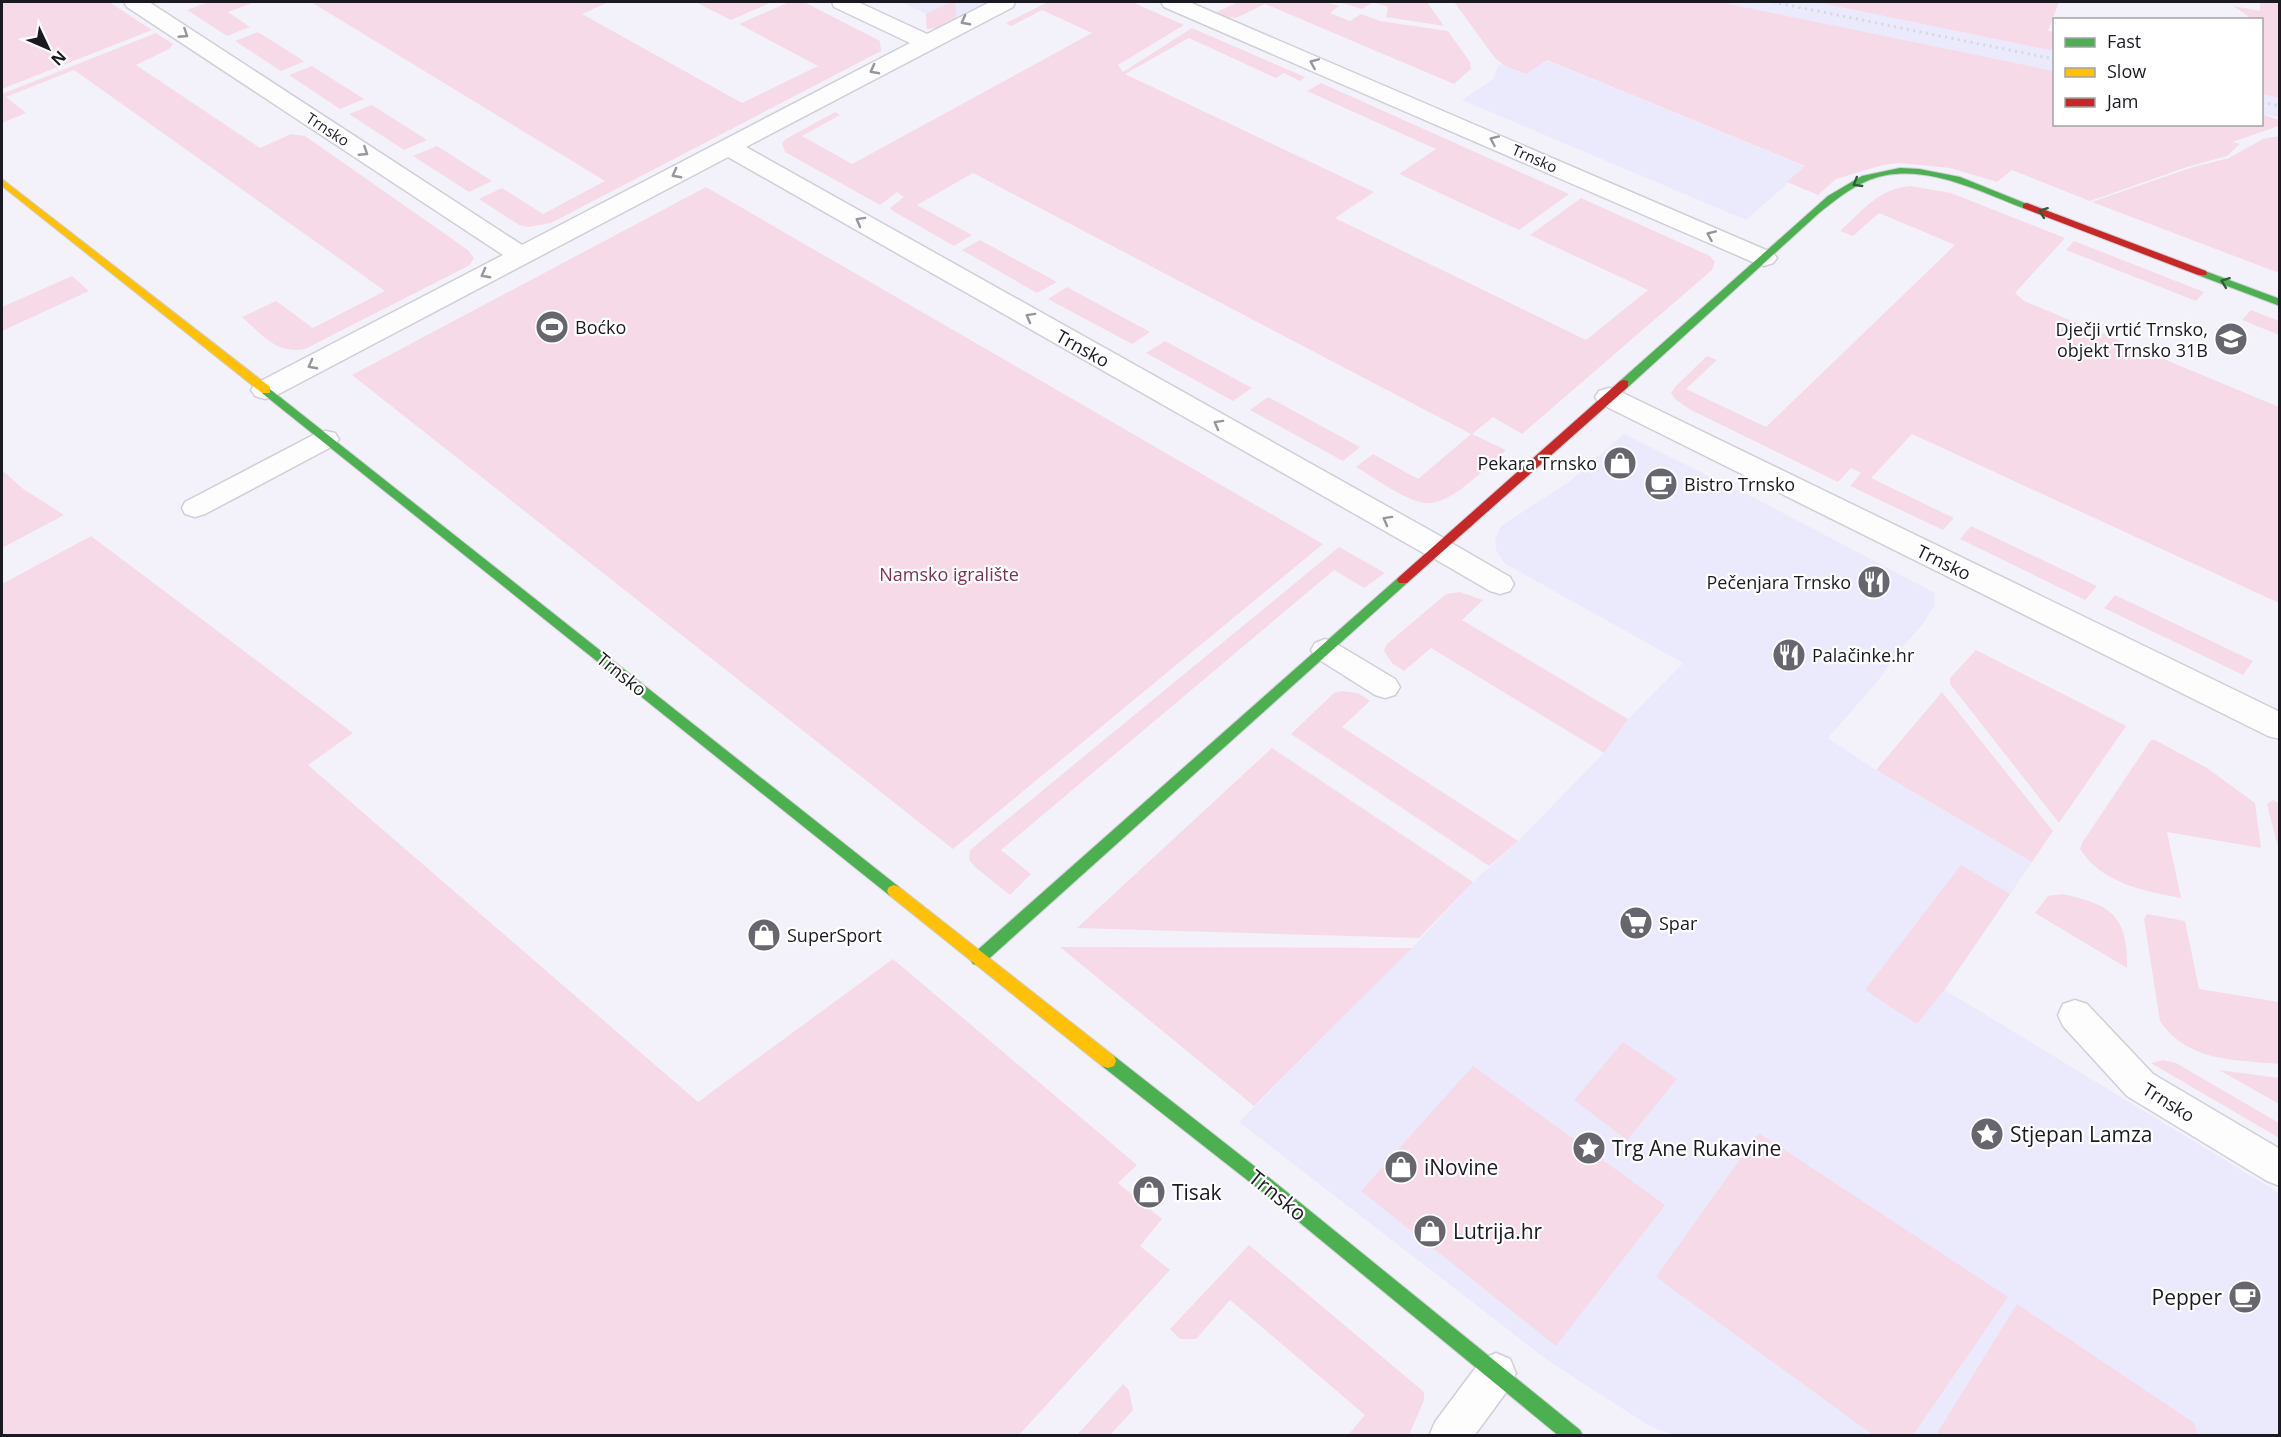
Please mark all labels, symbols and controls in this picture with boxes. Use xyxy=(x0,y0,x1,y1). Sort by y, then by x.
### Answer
one-way arrow xyxy=(960,14,971,26)
north arrow xyxy=(18,18,78,78)
legend xyxy=(2053,18,2263,126)
one-way arrow xyxy=(177,27,188,38)
text: Fast xyxy=(2107,29,2141,53)
text: N xyxy=(46,46,71,71)
one-way arrow xyxy=(1310,58,1321,70)
text: Slow xyxy=(2107,59,2146,83)
one-way arrow xyxy=(869,63,880,74)
text: Jam xyxy=(2105,89,2139,113)
street label: Trnsko xyxy=(303,108,353,150)
one-way arrow xyxy=(1489,135,1500,147)
street label: Trnsko xyxy=(1509,139,1561,177)
one-way arrow xyxy=(358,145,369,156)
one-way arrow xyxy=(671,167,682,178)
one-way arrow xyxy=(1853,176,1863,188)
one-way arrow xyxy=(2038,207,2049,219)
one-way arrow xyxy=(856,217,866,229)
one-way arrow xyxy=(1706,230,1717,242)
one-way arrow xyxy=(480,267,491,279)
one-way arrow xyxy=(2220,277,2231,289)
sports icon: Boćko xyxy=(534,309,570,345)
one-way arrow xyxy=(1025,313,1036,325)
place label: Boćko xyxy=(575,315,626,339)
place label: Dječji vrtić Trnsko, objekt Trnsko 31B xyxy=(2055,317,2208,362)
school or university icon: Dječji vrtić Trnsko, objekt Trnsko 31B xyxy=(2213,321,2249,357)
street label: Trnsko xyxy=(1052,324,1114,372)
one-way arrow xyxy=(308,358,318,369)
one-way arrow xyxy=(1213,420,1224,431)
shop icon: Pekara Trnsko xyxy=(1602,445,1638,481)
place label: Pekara Trnsko xyxy=(1477,451,1597,475)
cafe icon: Bistro Trnsko xyxy=(1643,466,1679,502)
place label: Bistro Trnsko xyxy=(1684,472,1795,496)
one-way arrow xyxy=(1383,516,1394,527)
street label: Trnsko xyxy=(1913,539,1975,585)
park label: Namsko igralište xyxy=(879,562,1019,586)
restaurant icon: Pečenjara Trnsko xyxy=(1856,564,1892,600)
place label: Pečenjara Trnsko xyxy=(1707,570,1851,594)
restaurant icon: Palačinke.hr xyxy=(1771,637,1807,673)
place label: Palačinke.hr xyxy=(1812,643,1915,667)
street label: Trnsko xyxy=(592,647,652,701)
supermarket icon: Spar xyxy=(1618,905,1654,941)
place label: Spar xyxy=(1659,911,1698,935)
shop icon: SuperSport xyxy=(746,917,782,953)
place label: SuperSport xyxy=(787,923,882,947)
street label: Trnsko xyxy=(2138,1077,2200,1127)
place icon: Stjepan Lamza xyxy=(1969,1116,2005,1152)
place label: Stjepan Lamza xyxy=(2010,1120,2153,1148)
place icon: Trg Ane Rukavine xyxy=(1571,1130,1607,1166)
place label: Trg Ane Rukavine xyxy=(1612,1134,1781,1162)
shop icon: iNovine xyxy=(1383,1149,1419,1185)
place label: iNovine xyxy=(1424,1153,1498,1181)
street label: Trnsko xyxy=(1243,1163,1313,1227)
shop icon: Tisak xyxy=(1131,1174,1167,1210)
place label: Tisak xyxy=(1172,1178,1222,1206)
shop icon: Lutrija.hr xyxy=(1412,1213,1448,1249)
place label: Lutrija.hr xyxy=(1453,1217,1543,1245)
cafe icon: Pepper xyxy=(2227,1279,2263,1315)
place label: Pepper xyxy=(2152,1283,2222,1311)

